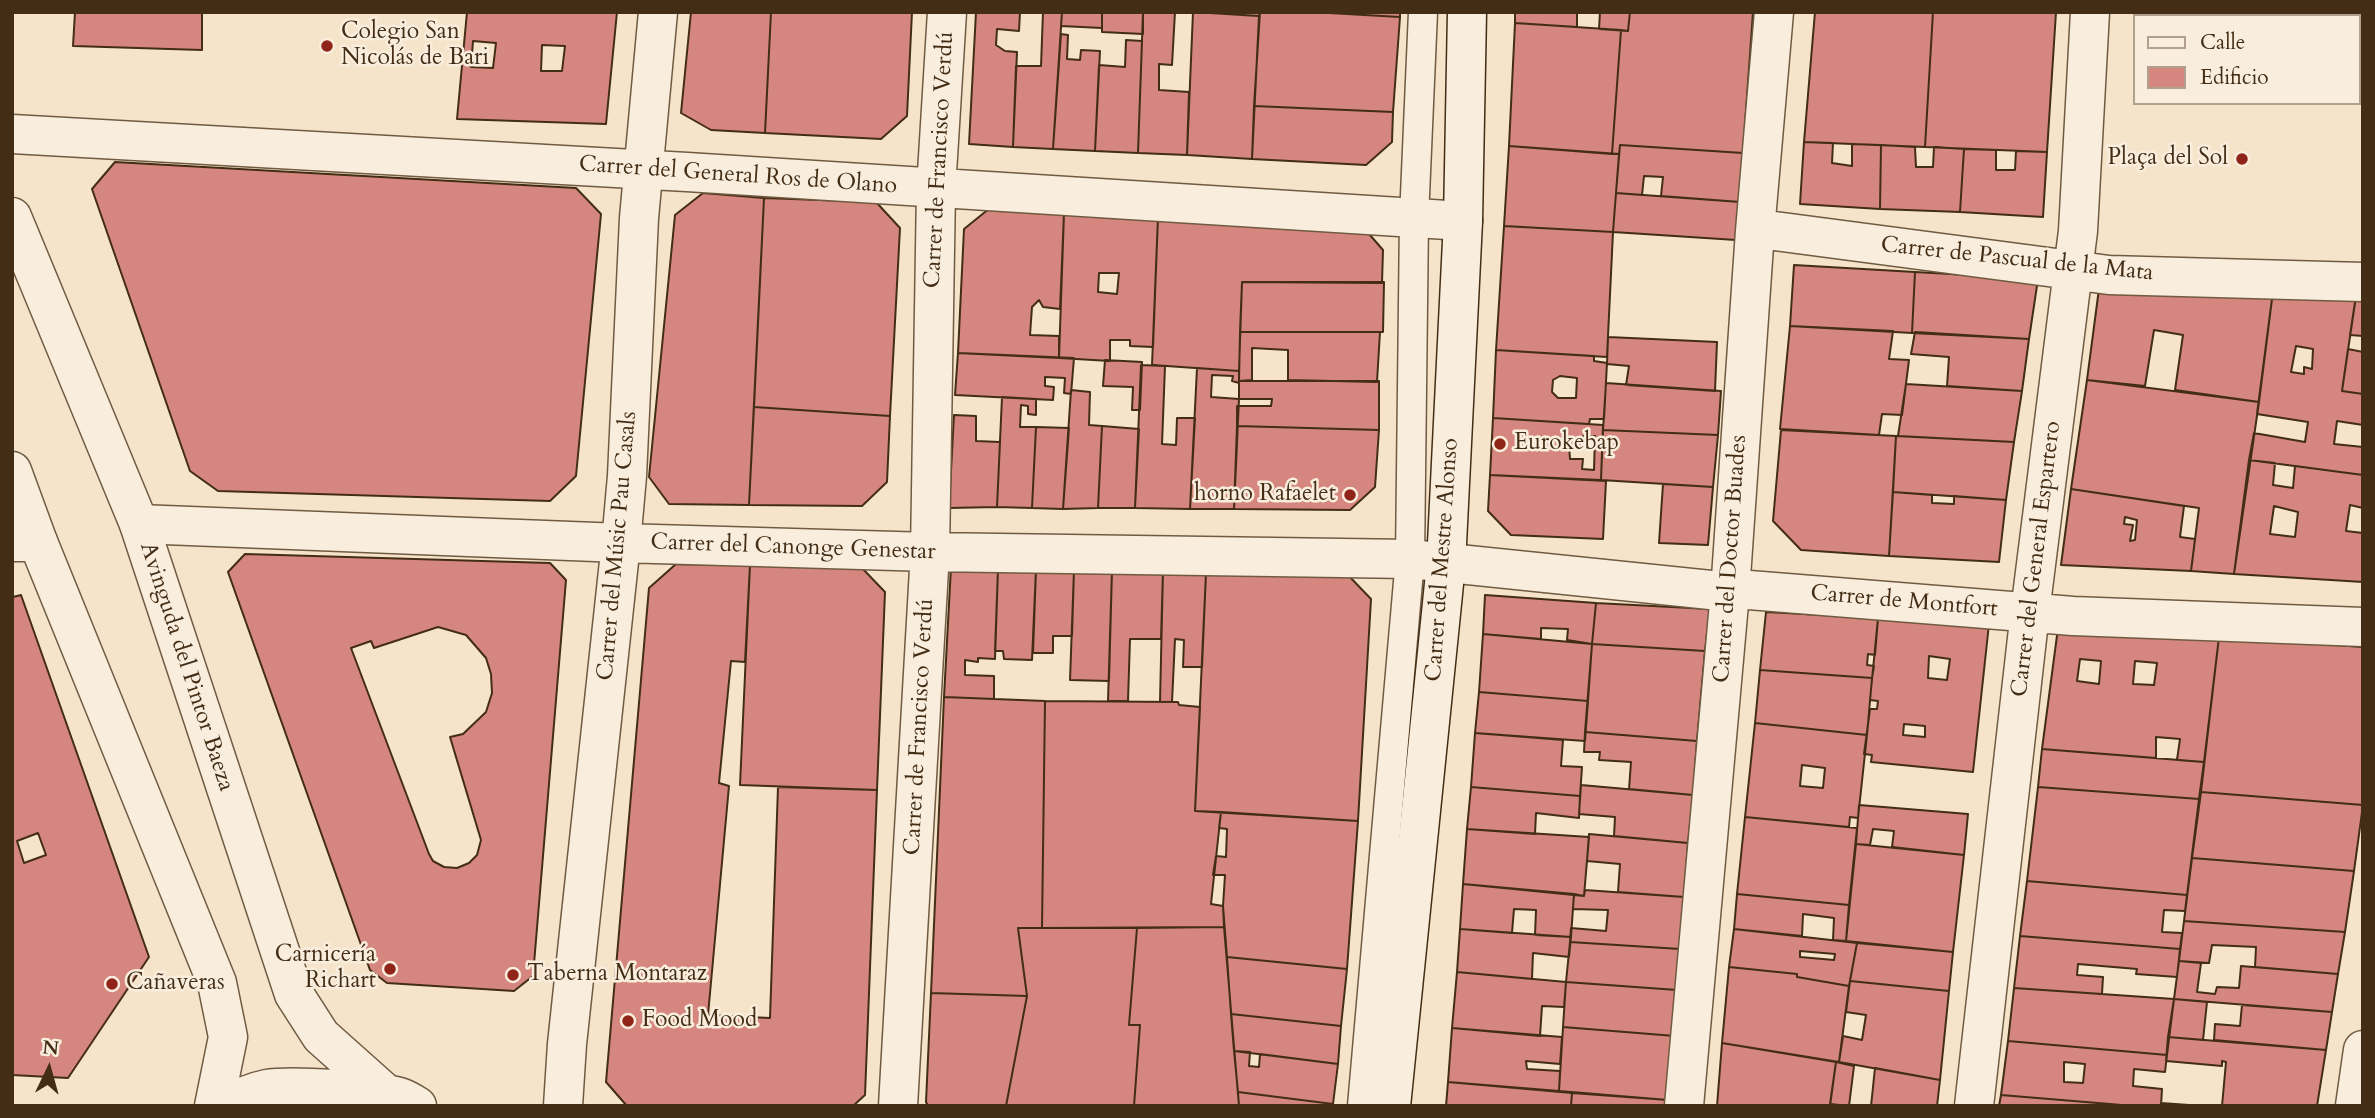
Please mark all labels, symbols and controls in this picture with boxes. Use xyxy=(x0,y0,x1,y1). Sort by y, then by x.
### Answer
legend xyxy=(2134,14,2361,105)
place label: Colegio San Nicolás de Bari xyxy=(341,19,489,73)
text: Calle xyxy=(2200,28,2245,57)
street label: Carrer de Francisco Verdú xyxy=(919,31,961,289)
marker: Colegio San Nicolás de Bari xyxy=(319,38,335,54)
text: Edificio xyxy=(2200,63,2269,92)
place label: Plaça del Sol xyxy=(2107,145,2228,173)
street label: Carrer del General Ros de Olano xyxy=(578,151,898,201)
marker: Plaça del Sol xyxy=(2234,151,2250,167)
street label: Carrer de Pascual de la Mata xyxy=(1879,232,2155,288)
street label: Carrer del Músic Pau Casals xyxy=(592,410,644,682)
street label: Carrer del General Espartero xyxy=(2006,420,2068,698)
place label: Eurokebap xyxy=(1514,430,1619,458)
street label: Carrer del Doctor Buades xyxy=(1709,434,1753,684)
marker: Eurokebap xyxy=(1492,436,1508,452)
street label: Carrer del Mestre Alonso xyxy=(1421,437,1465,683)
place label: horno Rafaelet xyxy=(1194,481,1336,509)
marker: horno Rafaelet xyxy=(1342,487,1358,503)
street label: Carrer del Canonge Genestar xyxy=(650,529,936,567)
street label: Avinguda del Pintor Baeza xyxy=(133,539,239,795)
street label: Carrer de Montfort xyxy=(1809,580,1999,624)
street label: Carrer de Francisco Verdú xyxy=(899,598,941,856)
place label: Carnicería Richart xyxy=(275,942,376,996)
marker: Carnicería Richart xyxy=(382,961,398,977)
place label: Taberna Montaraz xyxy=(527,961,707,989)
marker: Taberna Montaraz xyxy=(505,967,521,983)
place label: Cañaveras xyxy=(126,970,225,998)
marker: Cañaveras xyxy=(104,976,120,992)
place label: Food Mood xyxy=(642,1007,757,1035)
marker: Food Mood xyxy=(620,1013,636,1029)
north arrow xyxy=(14,1034,84,1104)
text: N xyxy=(41,1034,60,1062)

